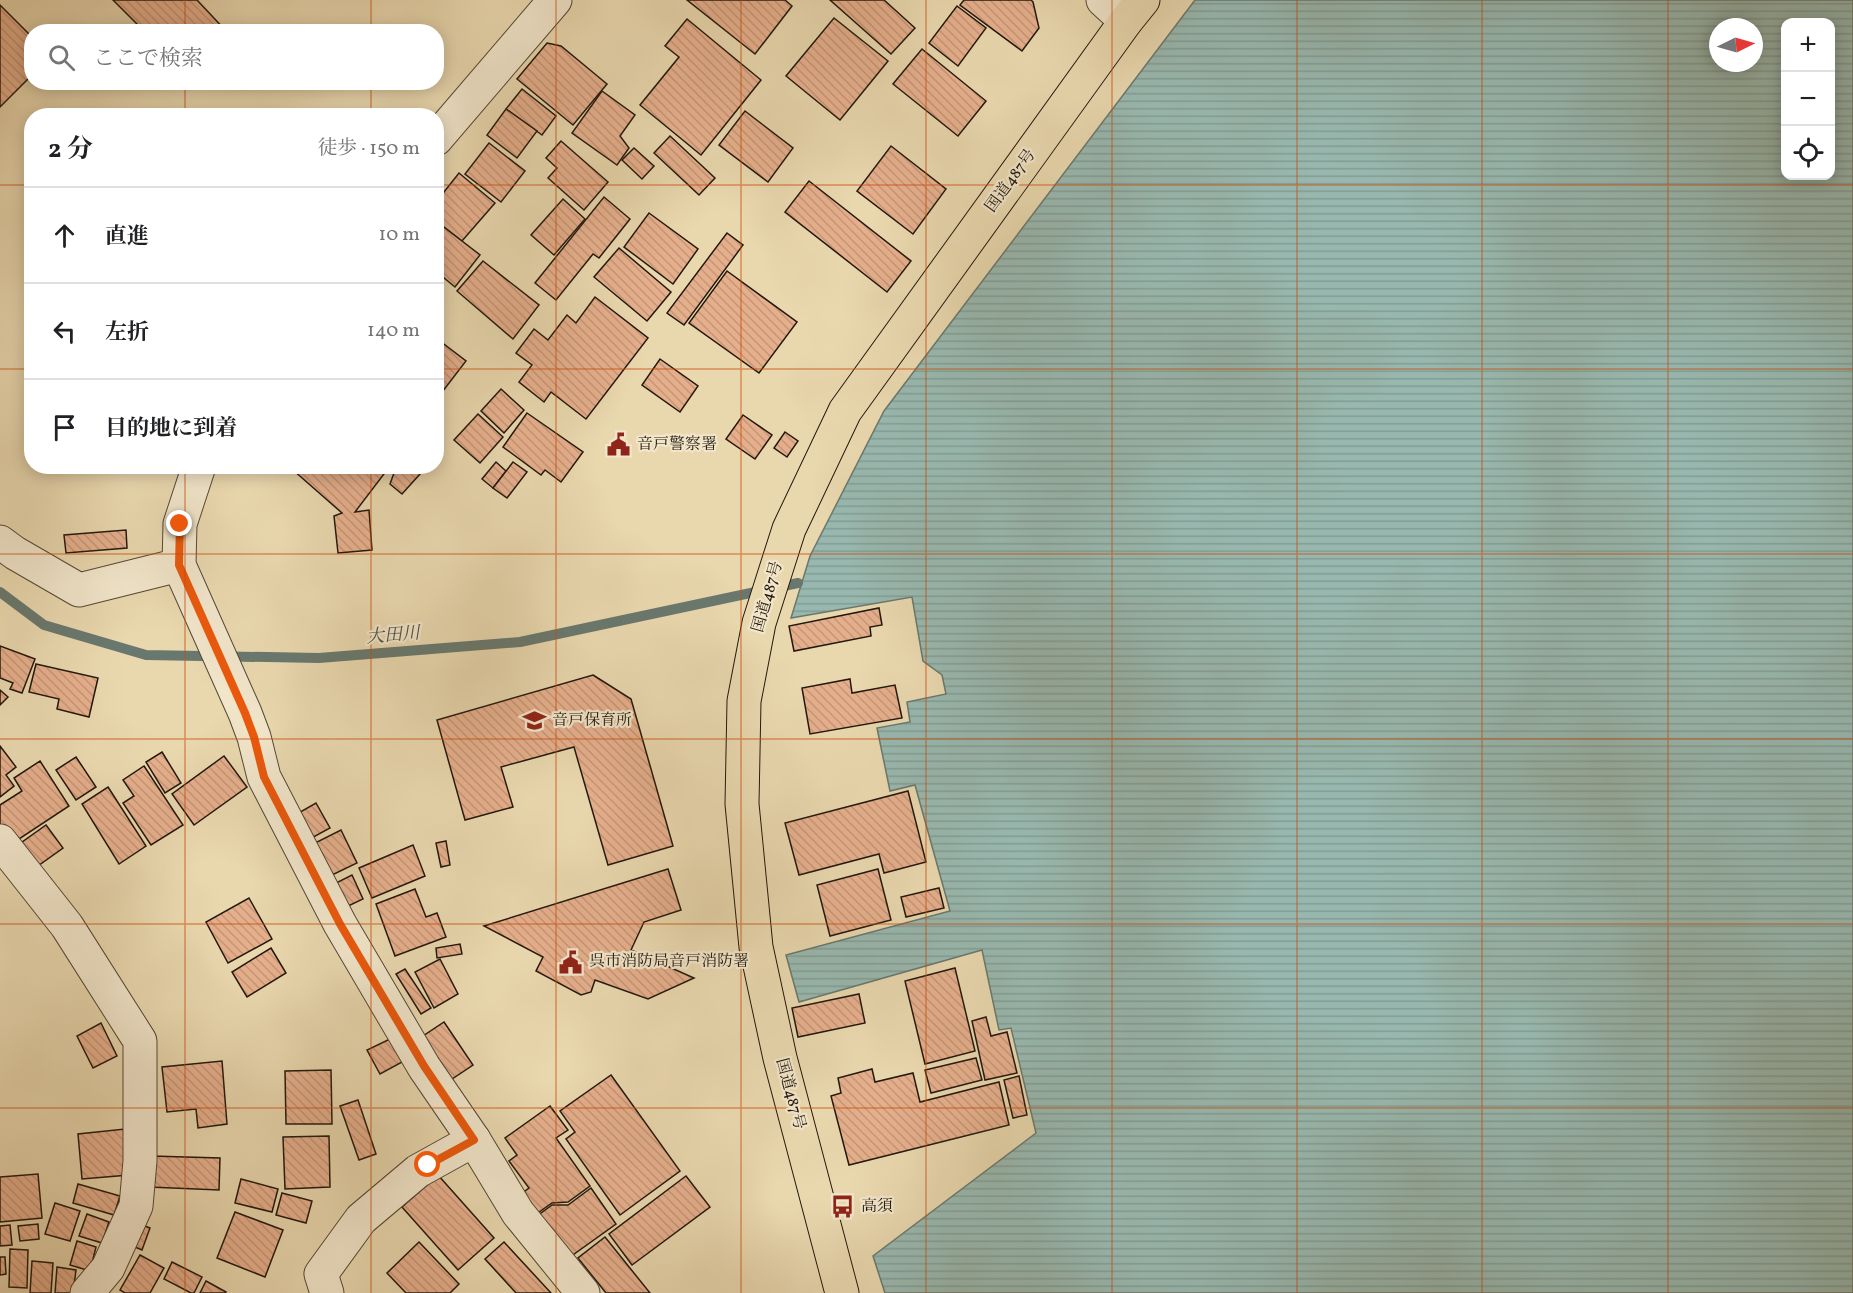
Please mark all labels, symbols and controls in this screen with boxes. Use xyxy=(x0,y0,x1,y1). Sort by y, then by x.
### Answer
north arrow xyxy=(1709,18,1763,72)
map controls xyxy=(1781,18,1835,180)
button: + xyxy=(1781,18,1835,72)
search box xyxy=(24,24,444,90)
icon: search xyxy=(45,41,78,74)
text: ここで検索 xyxy=(93,44,203,75)
button: − xyxy=(1781,72,1835,126)
button: locate xyxy=(1781,126,1835,180)
text: 2 分 xyxy=(48,132,93,168)
text: 徒歩 · 150 m xyxy=(317,135,420,163)
street label: 国道487号 xyxy=(981,145,1041,217)
icon: ahead xyxy=(48,219,81,252)
text: 10 m xyxy=(379,221,420,249)
text: 直進 xyxy=(105,222,149,253)
icon: left xyxy=(48,315,81,348)
text: 140 m xyxy=(367,317,420,345)
text: 左折 xyxy=(105,318,149,349)
icon: arrive xyxy=(48,411,81,444)
text: 目的地に到着 xyxy=(105,414,237,445)
public building icon: 音戸警察署 xyxy=(606,432,632,458)
place label: 音戸警察署 xyxy=(637,434,717,456)
route end xyxy=(166,510,192,536)
street label: 国道487号 xyxy=(747,559,789,635)
water label: 大田川 xyxy=(365,621,423,651)
school or university icon: 音戸保育所 xyxy=(521,708,547,734)
place label: 音戸保育所 xyxy=(552,710,632,732)
public building icon: 呉市消防局音戸消防署 xyxy=(558,949,584,975)
place label: 呉市消防局音戸消防署 xyxy=(589,951,749,973)
street label: 国道487号 xyxy=(770,1056,810,1132)
route start xyxy=(414,1151,440,1177)
bus stop icon: 高須 xyxy=(830,1194,856,1220)
place label: 高須 xyxy=(861,1196,893,1218)

